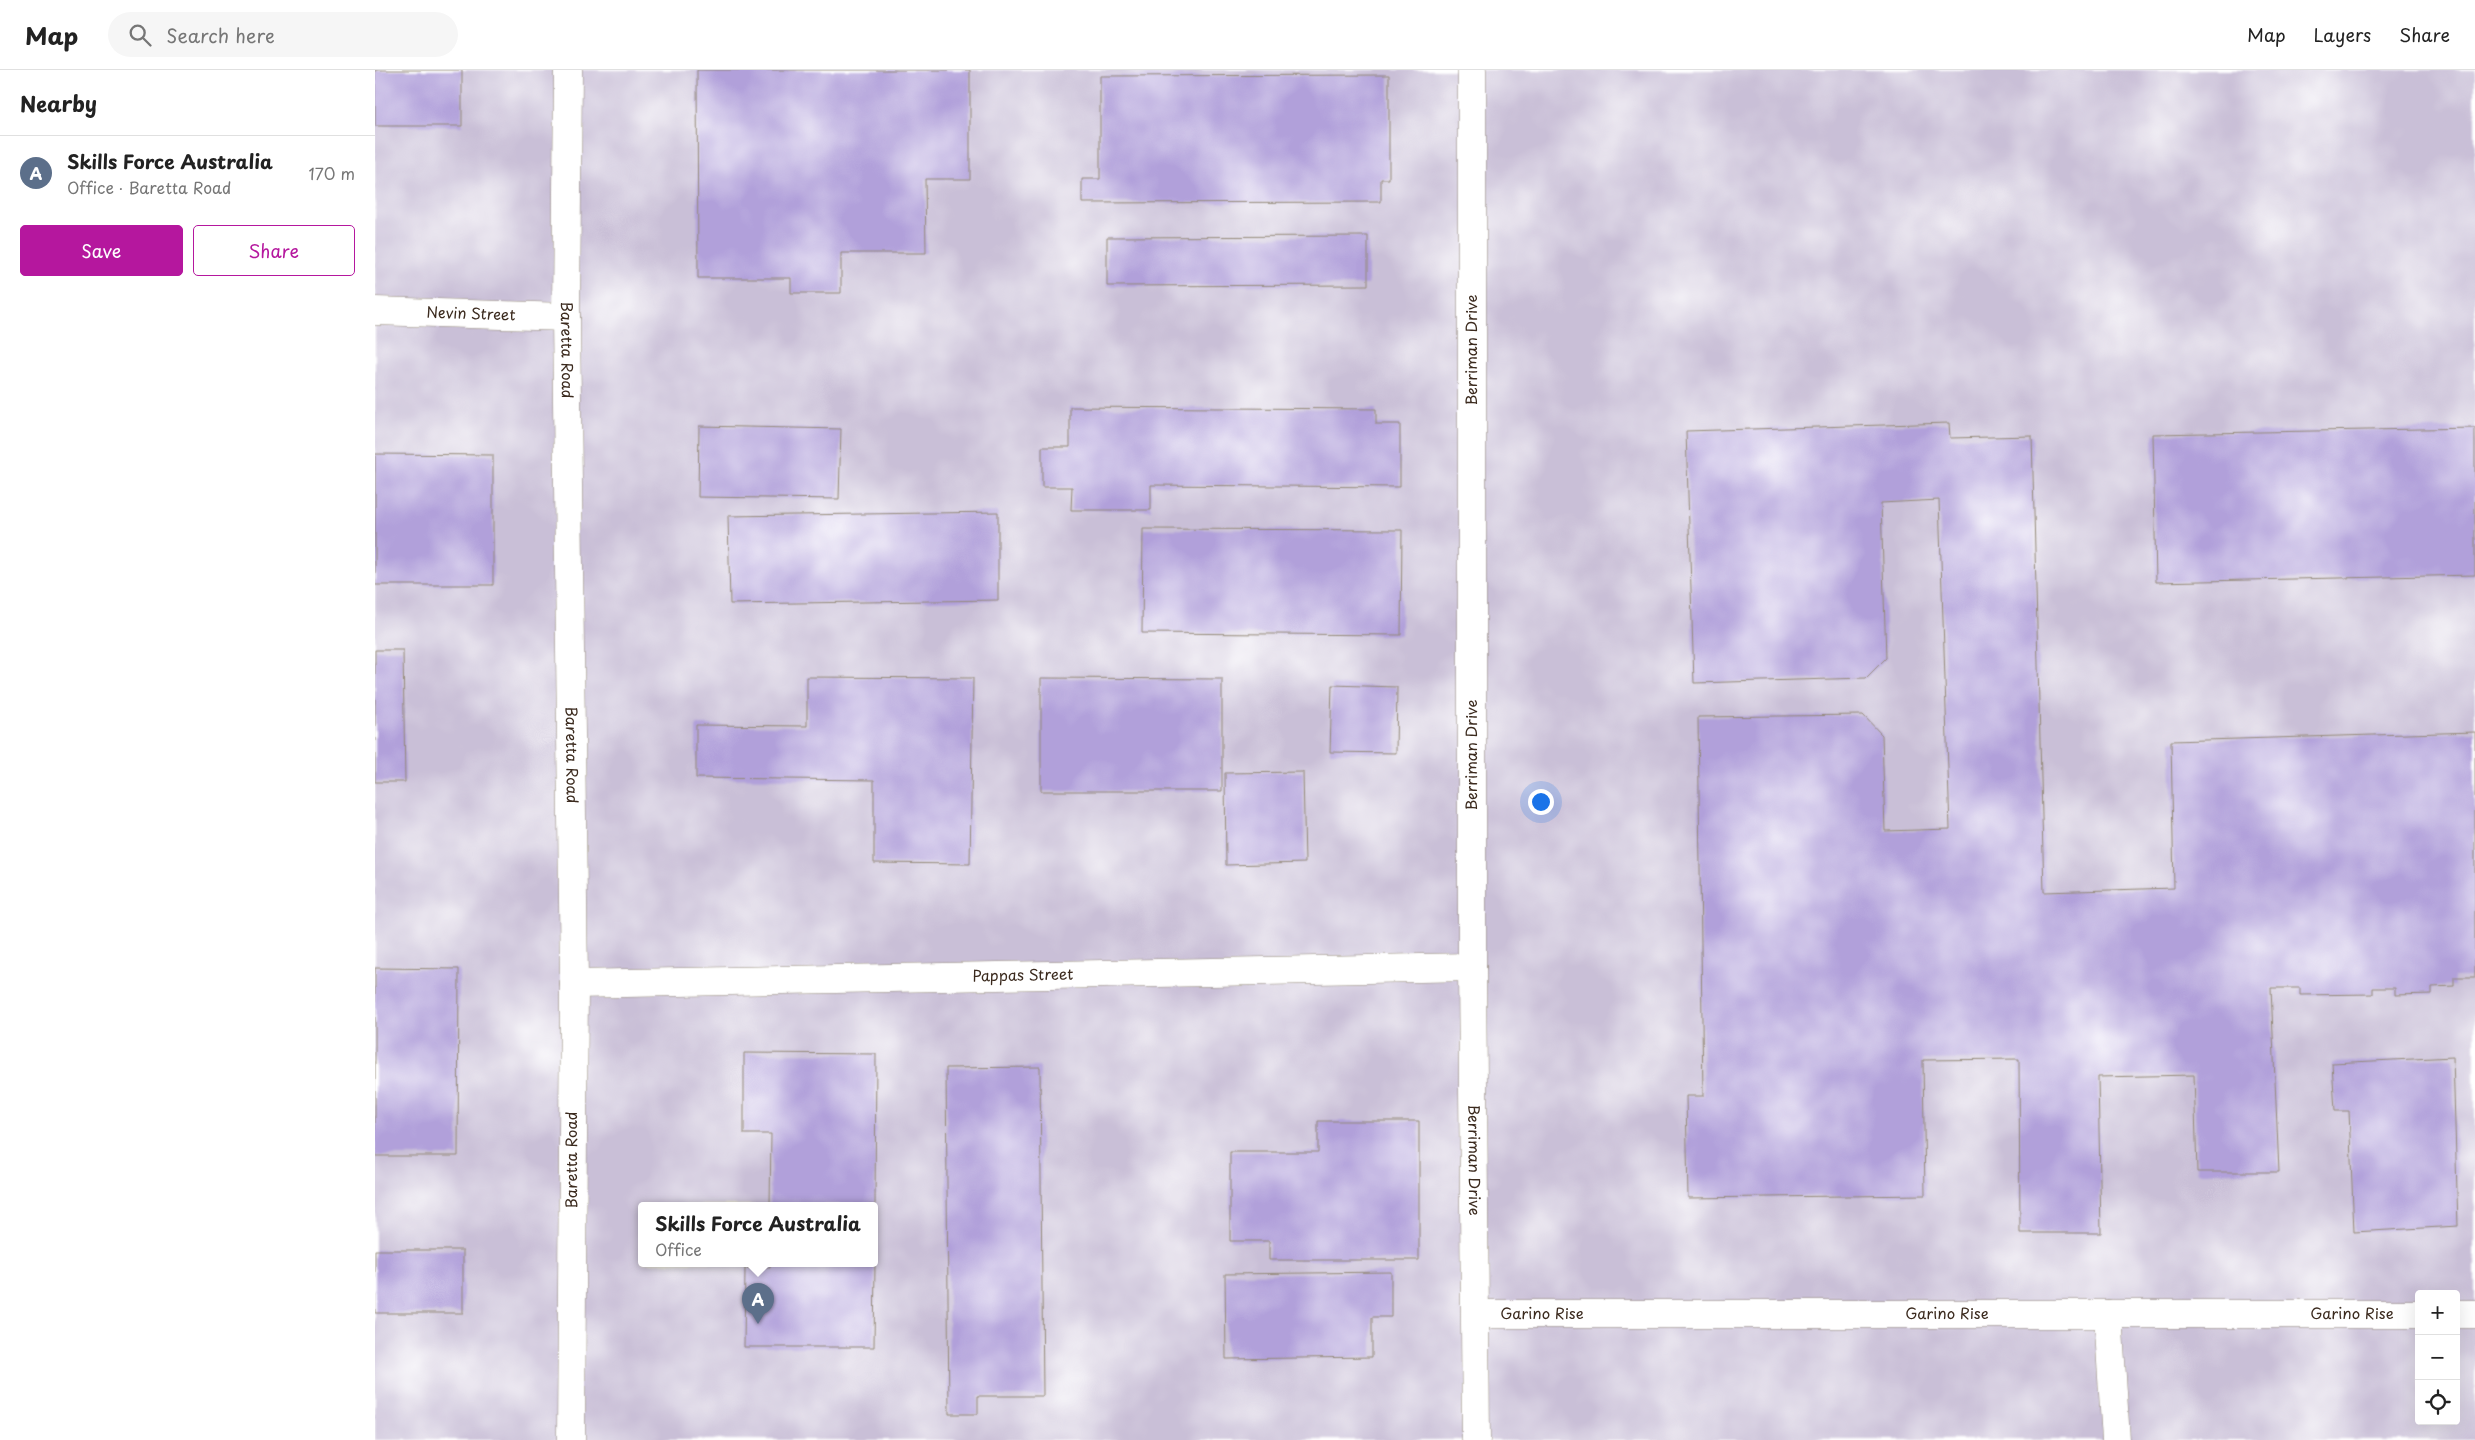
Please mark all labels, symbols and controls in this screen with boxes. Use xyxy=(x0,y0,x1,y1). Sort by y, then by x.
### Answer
search box xyxy=(108,12,458,57)
text: Map xyxy=(25,17,78,53)
icon: search xyxy=(126,21,154,49)
text: Search here xyxy=(166,21,275,49)
text: Map xyxy=(2247,21,2286,48)
text: Layers xyxy=(2314,21,2371,48)
text: Share xyxy=(2399,21,2450,48)
text: Nearby xyxy=(20,87,97,119)
text: Skills Force Australia xyxy=(67,147,273,175)
text: A xyxy=(30,161,42,185)
text: 170 m xyxy=(309,161,355,185)
text: Office · Baretta Road xyxy=(67,175,231,199)
button: Save xyxy=(20,225,183,276)
button: Share xyxy=(193,225,355,276)
street label: Berriman Drive xyxy=(1459,294,1482,406)
street label: Nevin Street xyxy=(426,300,516,325)
street label: Baretta Road xyxy=(556,301,580,399)
street label: Berriman Drive xyxy=(1459,699,1482,811)
street label: Baretta Road xyxy=(561,706,585,804)
your location xyxy=(1528,789,1554,815)
street label: Pappas Street xyxy=(972,962,1074,986)
street label: Berriman Drive xyxy=(1463,1104,1487,1216)
street label: Baretta Road xyxy=(559,1112,582,1208)
popup xyxy=(638,1202,878,1267)
text: Skills Force Australia xyxy=(655,1209,861,1237)
text: Office xyxy=(655,1237,702,1261)
pin: A xyxy=(742,1283,774,1324)
map controls xyxy=(2415,1290,2460,1425)
button: + xyxy=(2415,1290,2460,1335)
street label: Garino Rise xyxy=(1500,1301,1584,1324)
street label: Garino Rise xyxy=(1905,1301,1989,1324)
street label: Garino Rise xyxy=(2310,1301,2394,1324)
button: − xyxy=(2415,1335,2460,1380)
button: locate xyxy=(2415,1380,2460,1425)

